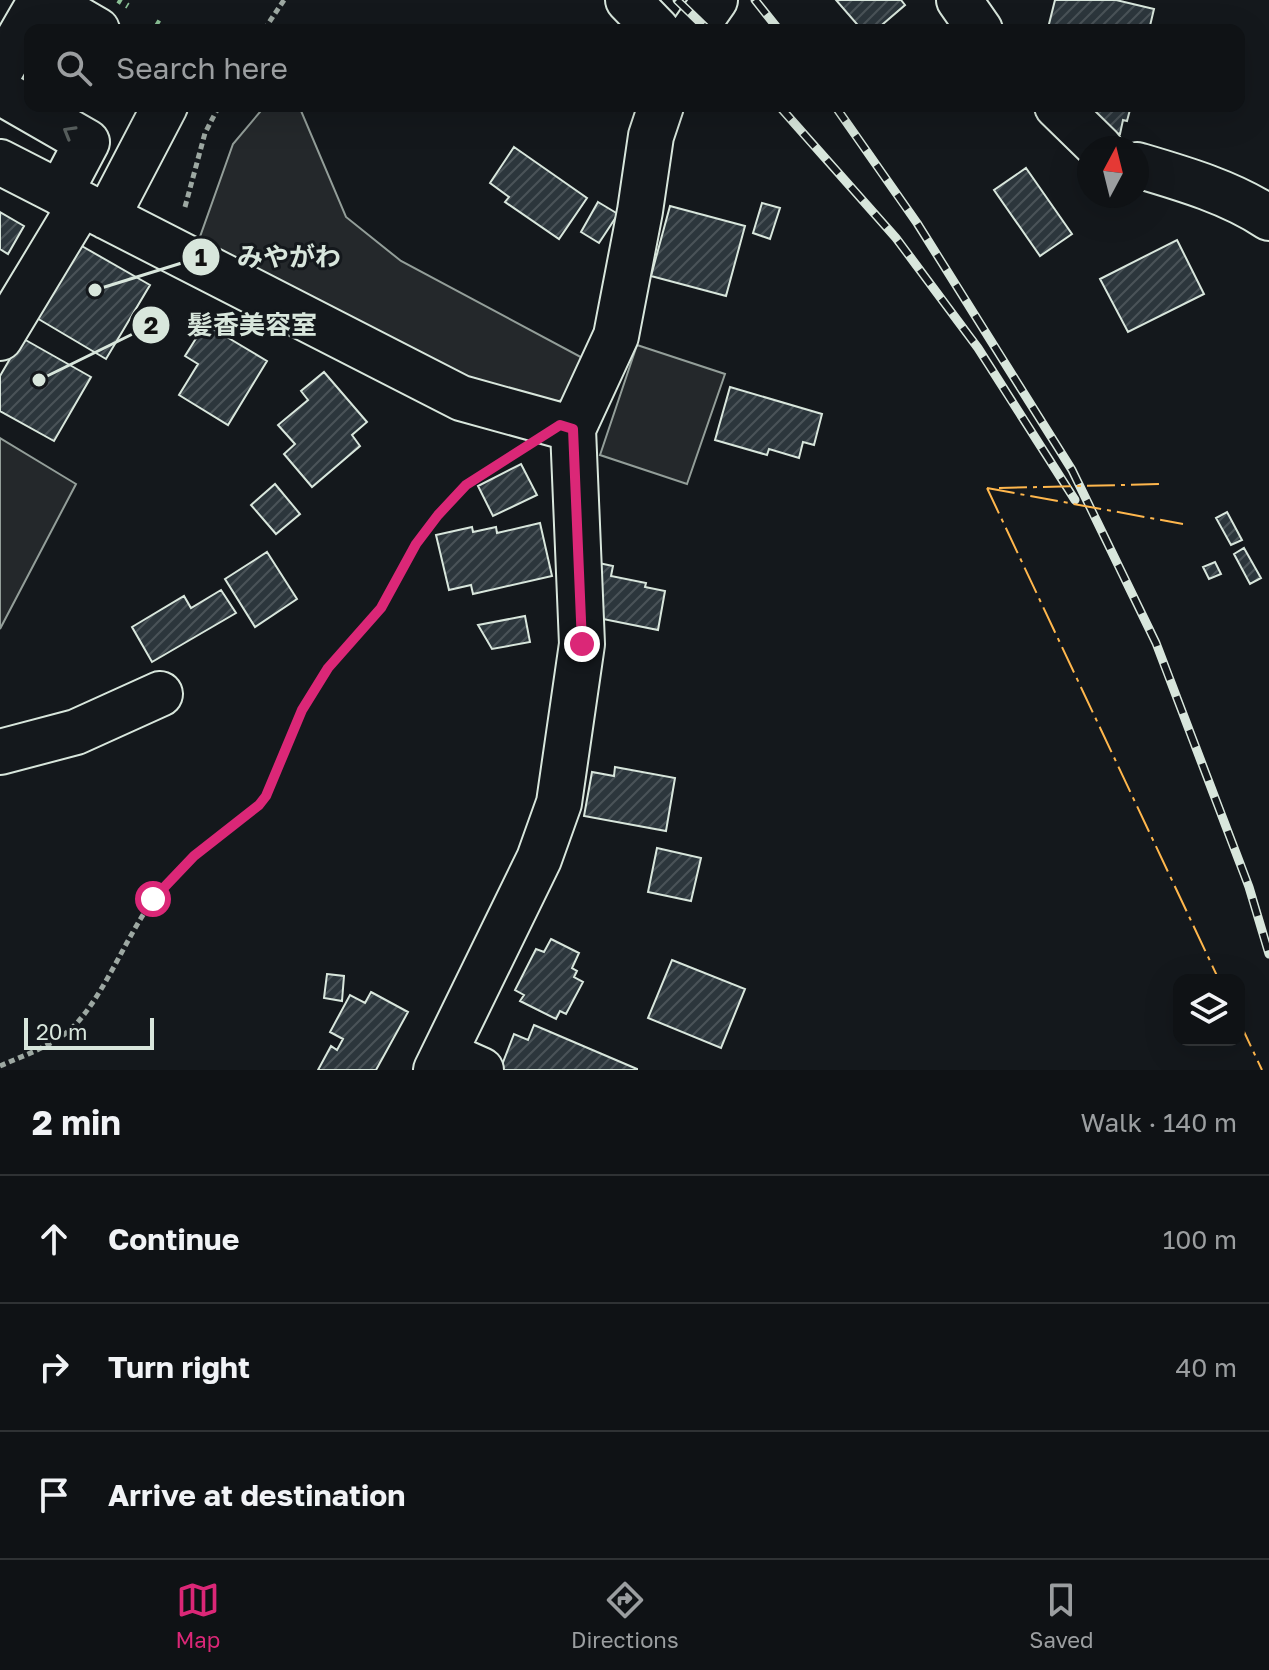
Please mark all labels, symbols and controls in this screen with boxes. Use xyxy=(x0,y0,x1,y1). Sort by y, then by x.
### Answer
search box xyxy=(24,24,1245,112)
icon: search xyxy=(52,46,96,90)
text: Search here xyxy=(116,50,288,86)
one-way arrow xyxy=(63,126,78,142)
north arrow xyxy=(1077,136,1149,208)
callout: みやがわ xyxy=(181,232,357,282)
text: みやがわ xyxy=(237,241,341,272)
text: 1 xyxy=(195,242,207,271)
callout: 髪香美容室 xyxy=(131,300,333,350)
text: 髪香美容室 xyxy=(187,309,317,340)
text: 2 xyxy=(144,310,158,339)
route end xyxy=(564,626,600,662)
route start xyxy=(135,881,171,917)
map controls xyxy=(1173,974,1245,1046)
button: layers xyxy=(1173,974,1245,1046)
scale bar xyxy=(24,1014,154,1050)
text: 20 m xyxy=(36,1018,87,1045)
text: 2 min xyxy=(32,1102,121,1142)
text: Walk · 140 m xyxy=(1080,1107,1237,1138)
icon: ahead xyxy=(32,1217,76,1261)
text: Continue xyxy=(108,1221,239,1257)
text: 100 m xyxy=(1163,1224,1237,1255)
icon: right xyxy=(32,1345,76,1389)
text: Turn right xyxy=(108,1349,250,1385)
text: 40 m xyxy=(1176,1352,1237,1383)
icon: arrive xyxy=(32,1473,76,1517)
text: Arrive at destination xyxy=(108,1477,405,1513)
tab: Map xyxy=(175,1578,220,1653)
tab: Directions xyxy=(571,1578,679,1653)
tab: Saved xyxy=(1029,1578,1094,1653)

